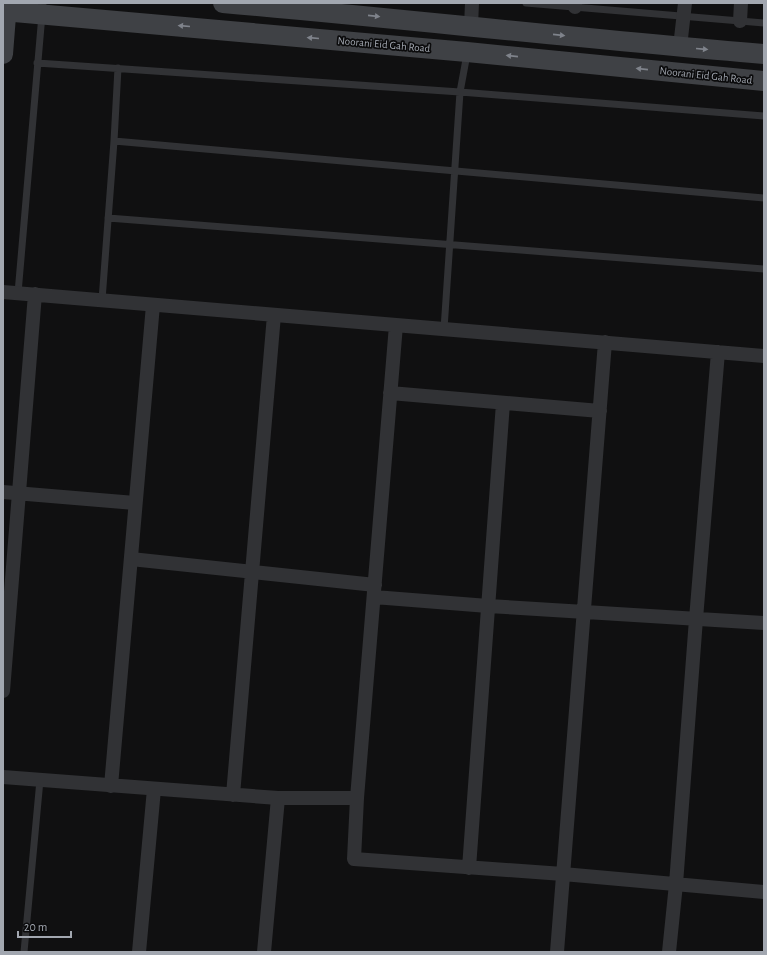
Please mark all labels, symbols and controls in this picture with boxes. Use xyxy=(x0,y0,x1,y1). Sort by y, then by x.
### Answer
one-way arrow xyxy=(368,13,380,20)
one-way arrow xyxy=(178,23,190,30)
one-way arrow xyxy=(553,32,565,38)
one-way arrow xyxy=(307,34,319,41)
street label: Noorani Eid Gah Road xyxy=(337,35,431,54)
one-way arrow xyxy=(696,46,708,53)
one-way arrow xyxy=(506,53,518,59)
one-way arrow xyxy=(636,65,648,72)
street label: Noorani Eid Gah Road xyxy=(659,65,753,86)
scale bar xyxy=(18,913,71,939)
text: 20 m xyxy=(24,921,47,933)

